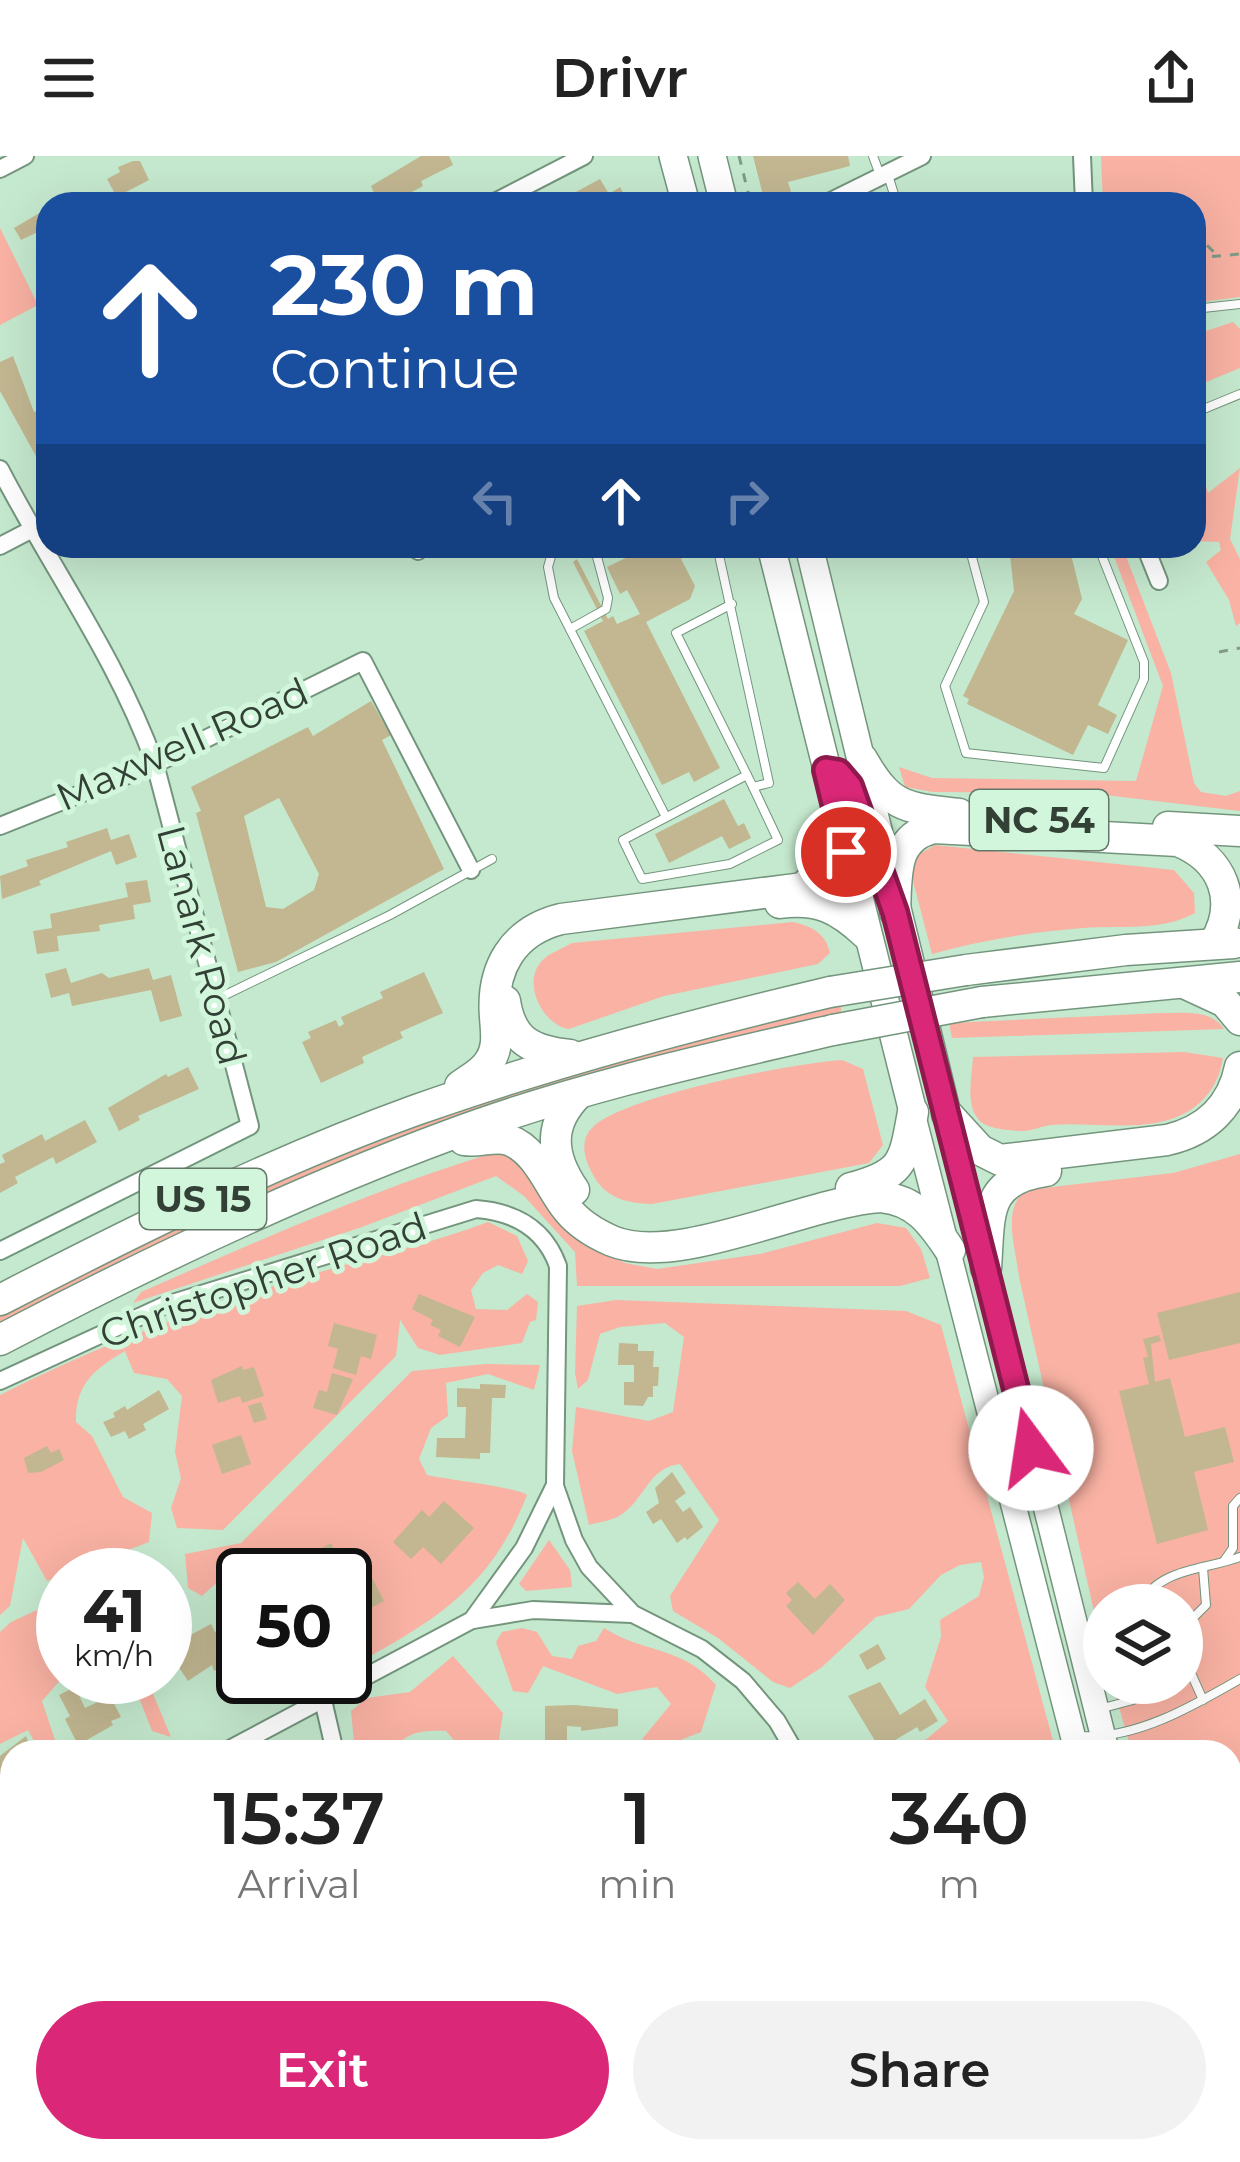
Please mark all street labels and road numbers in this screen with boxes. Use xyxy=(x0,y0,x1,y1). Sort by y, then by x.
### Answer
street label: Maxwell Road xyxy=(49,667,315,821)
road number: NC 54 xyxy=(970,790,1108,850)
street label: Lanark Road xyxy=(147,820,257,1070)
road number: US 15 xyxy=(140,1169,266,1229)
street label: Christopher Road xyxy=(93,1202,433,1358)

